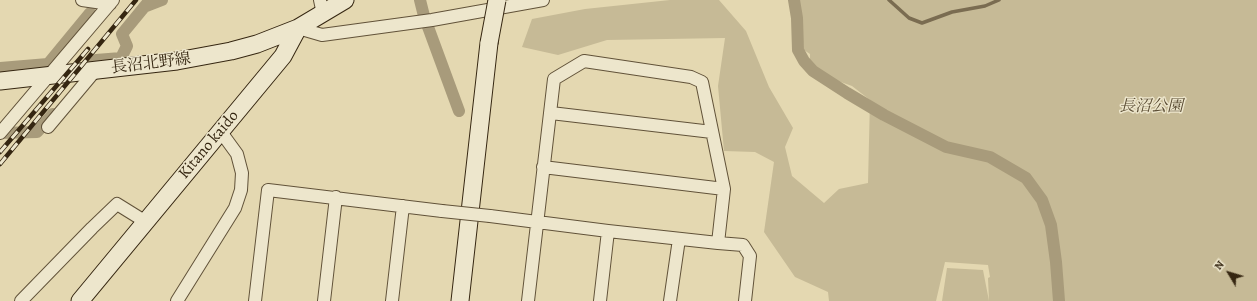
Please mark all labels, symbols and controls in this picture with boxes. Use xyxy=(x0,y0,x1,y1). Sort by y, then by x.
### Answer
street label: 長沼北野線 xyxy=(110,50,192,78)
park label: 長沼公園 xyxy=(1119,97,1183,117)
street label: Kitano kaido xyxy=(175,107,243,183)
north arrow xyxy=(1209,253,1249,293)
text: N xyxy=(1211,258,1228,273)

